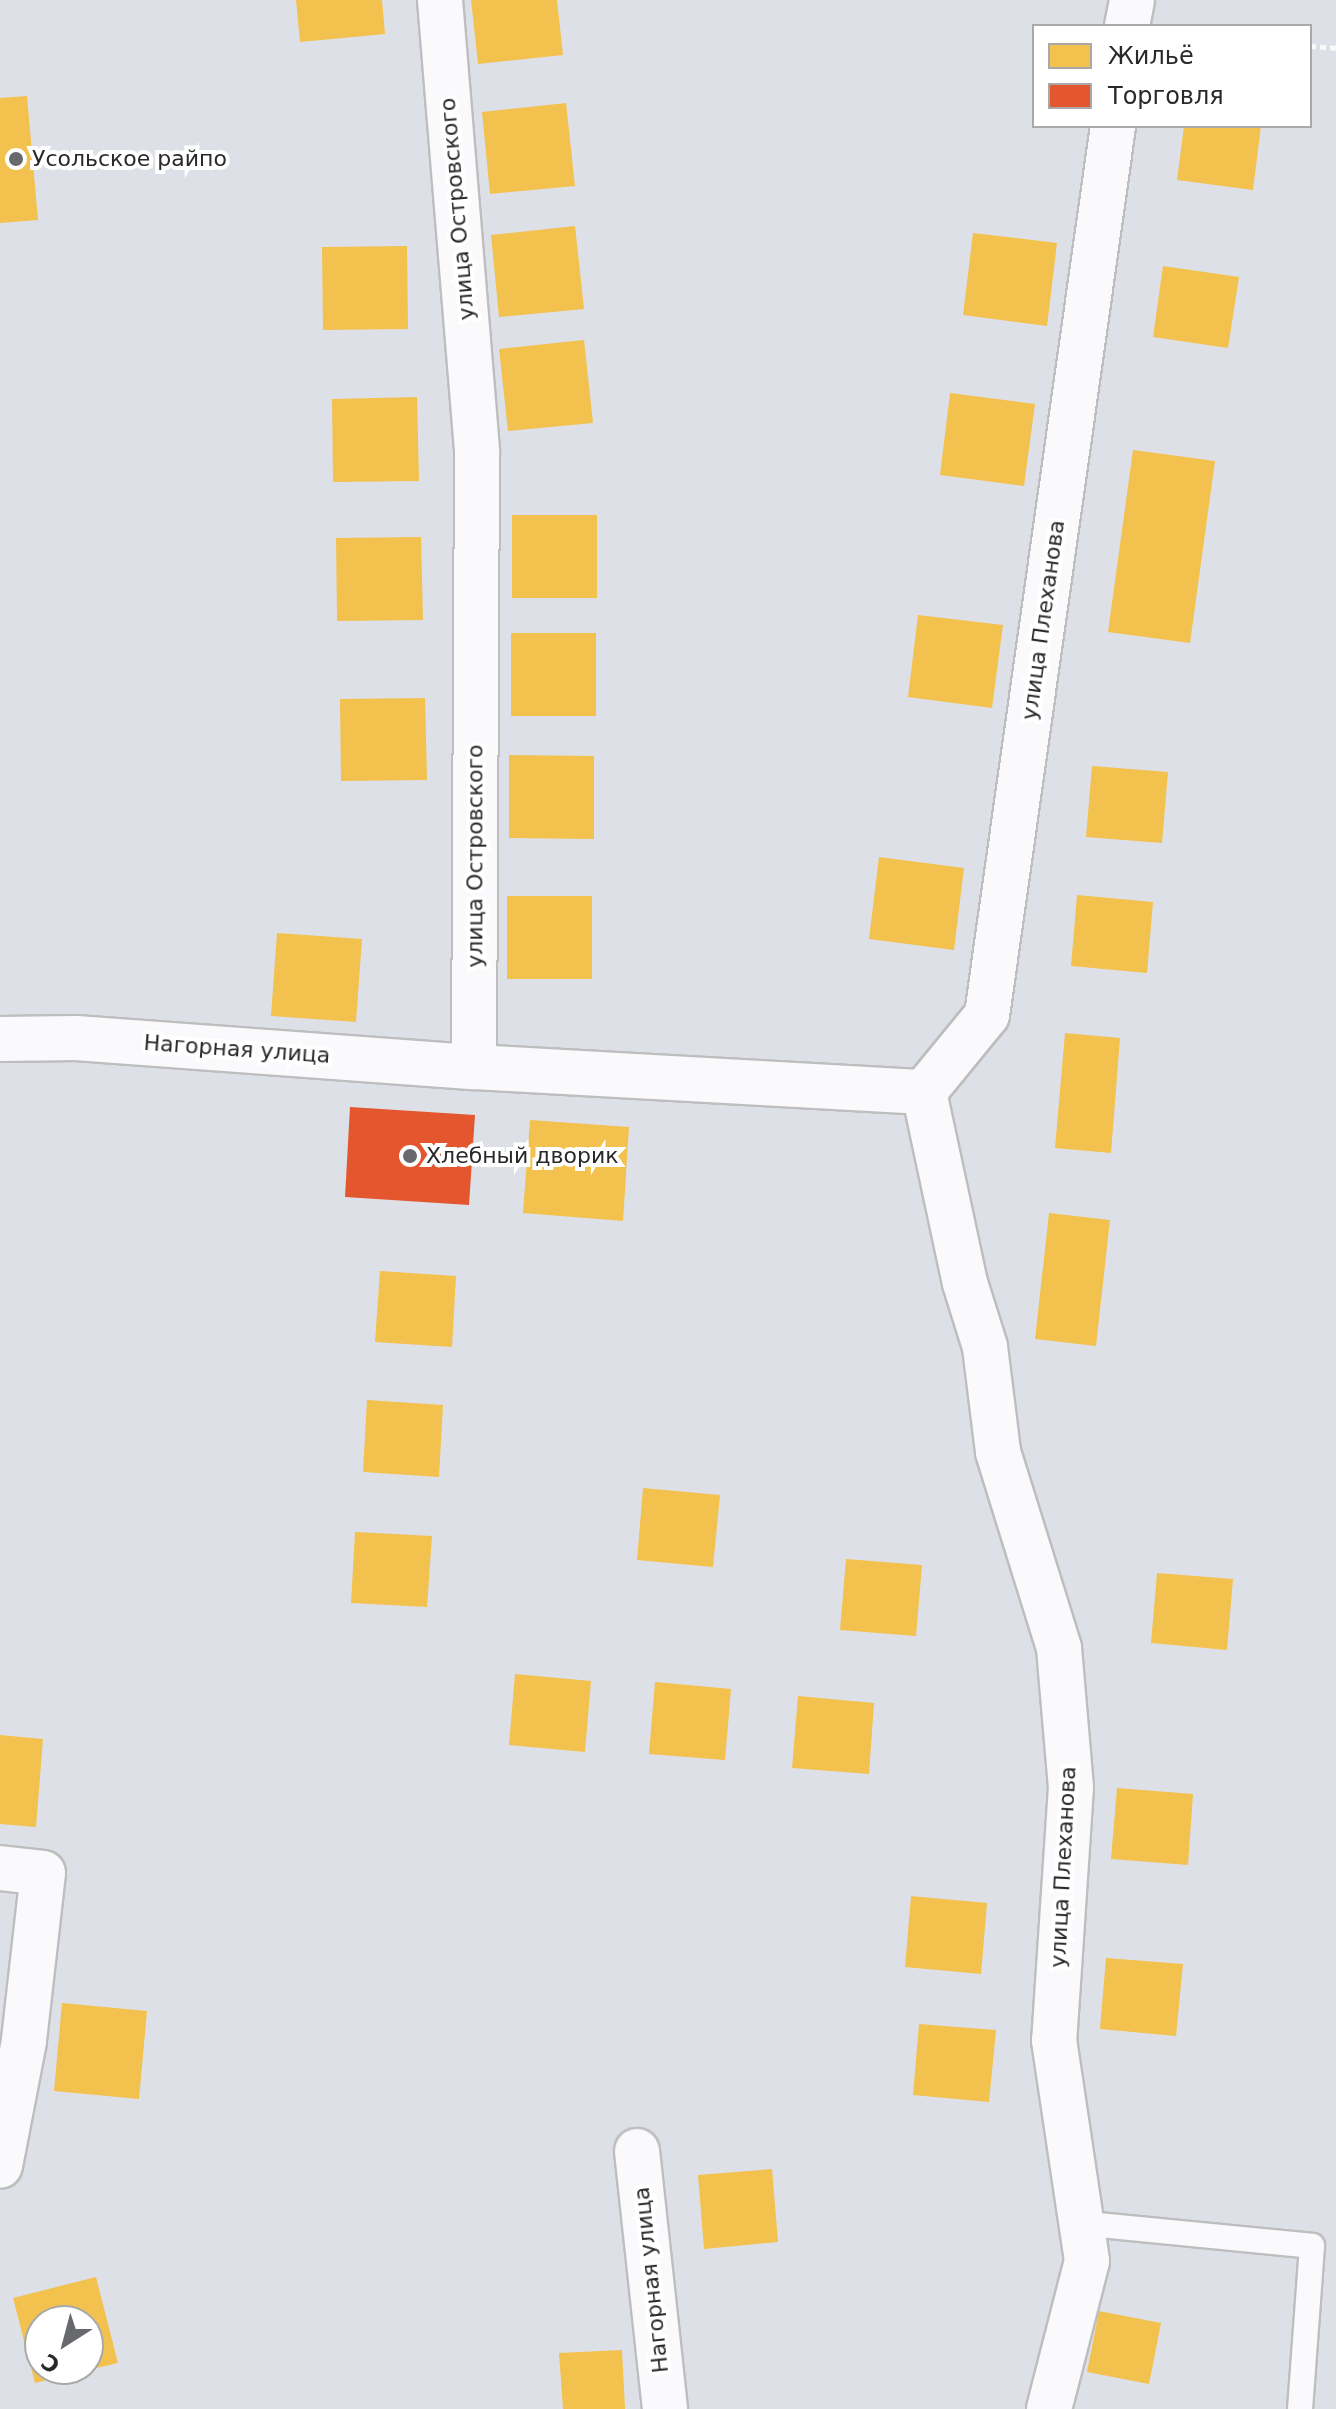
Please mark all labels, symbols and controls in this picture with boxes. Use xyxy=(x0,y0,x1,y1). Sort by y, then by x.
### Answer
legend xyxy=(1032,24,1312,128)
text: Жильё xyxy=(1108,42,1194,70)
text: Торговля xyxy=(1108,82,1224,110)
street label: улица Островского xyxy=(434,97,480,321)
place label: Усольское райпо xyxy=(32,146,227,172)
marker: Усольское райпо xyxy=(7,150,25,168)
street label: улица Плеханова xyxy=(1016,518,1070,722)
street label: улица Островского xyxy=(462,744,488,968)
street label: Нагорная улица xyxy=(143,1029,331,1069)
place label: Хлебный дворик xyxy=(426,1143,618,1169)
marker: Хлебный дворик xyxy=(401,1147,419,1165)
street label: улица Плеханова xyxy=(1045,1766,1081,1968)
street label: Нагорная улица xyxy=(628,2186,674,2374)
north arrow xyxy=(24,2305,104,2385)
text: С xyxy=(37,2348,65,2378)

